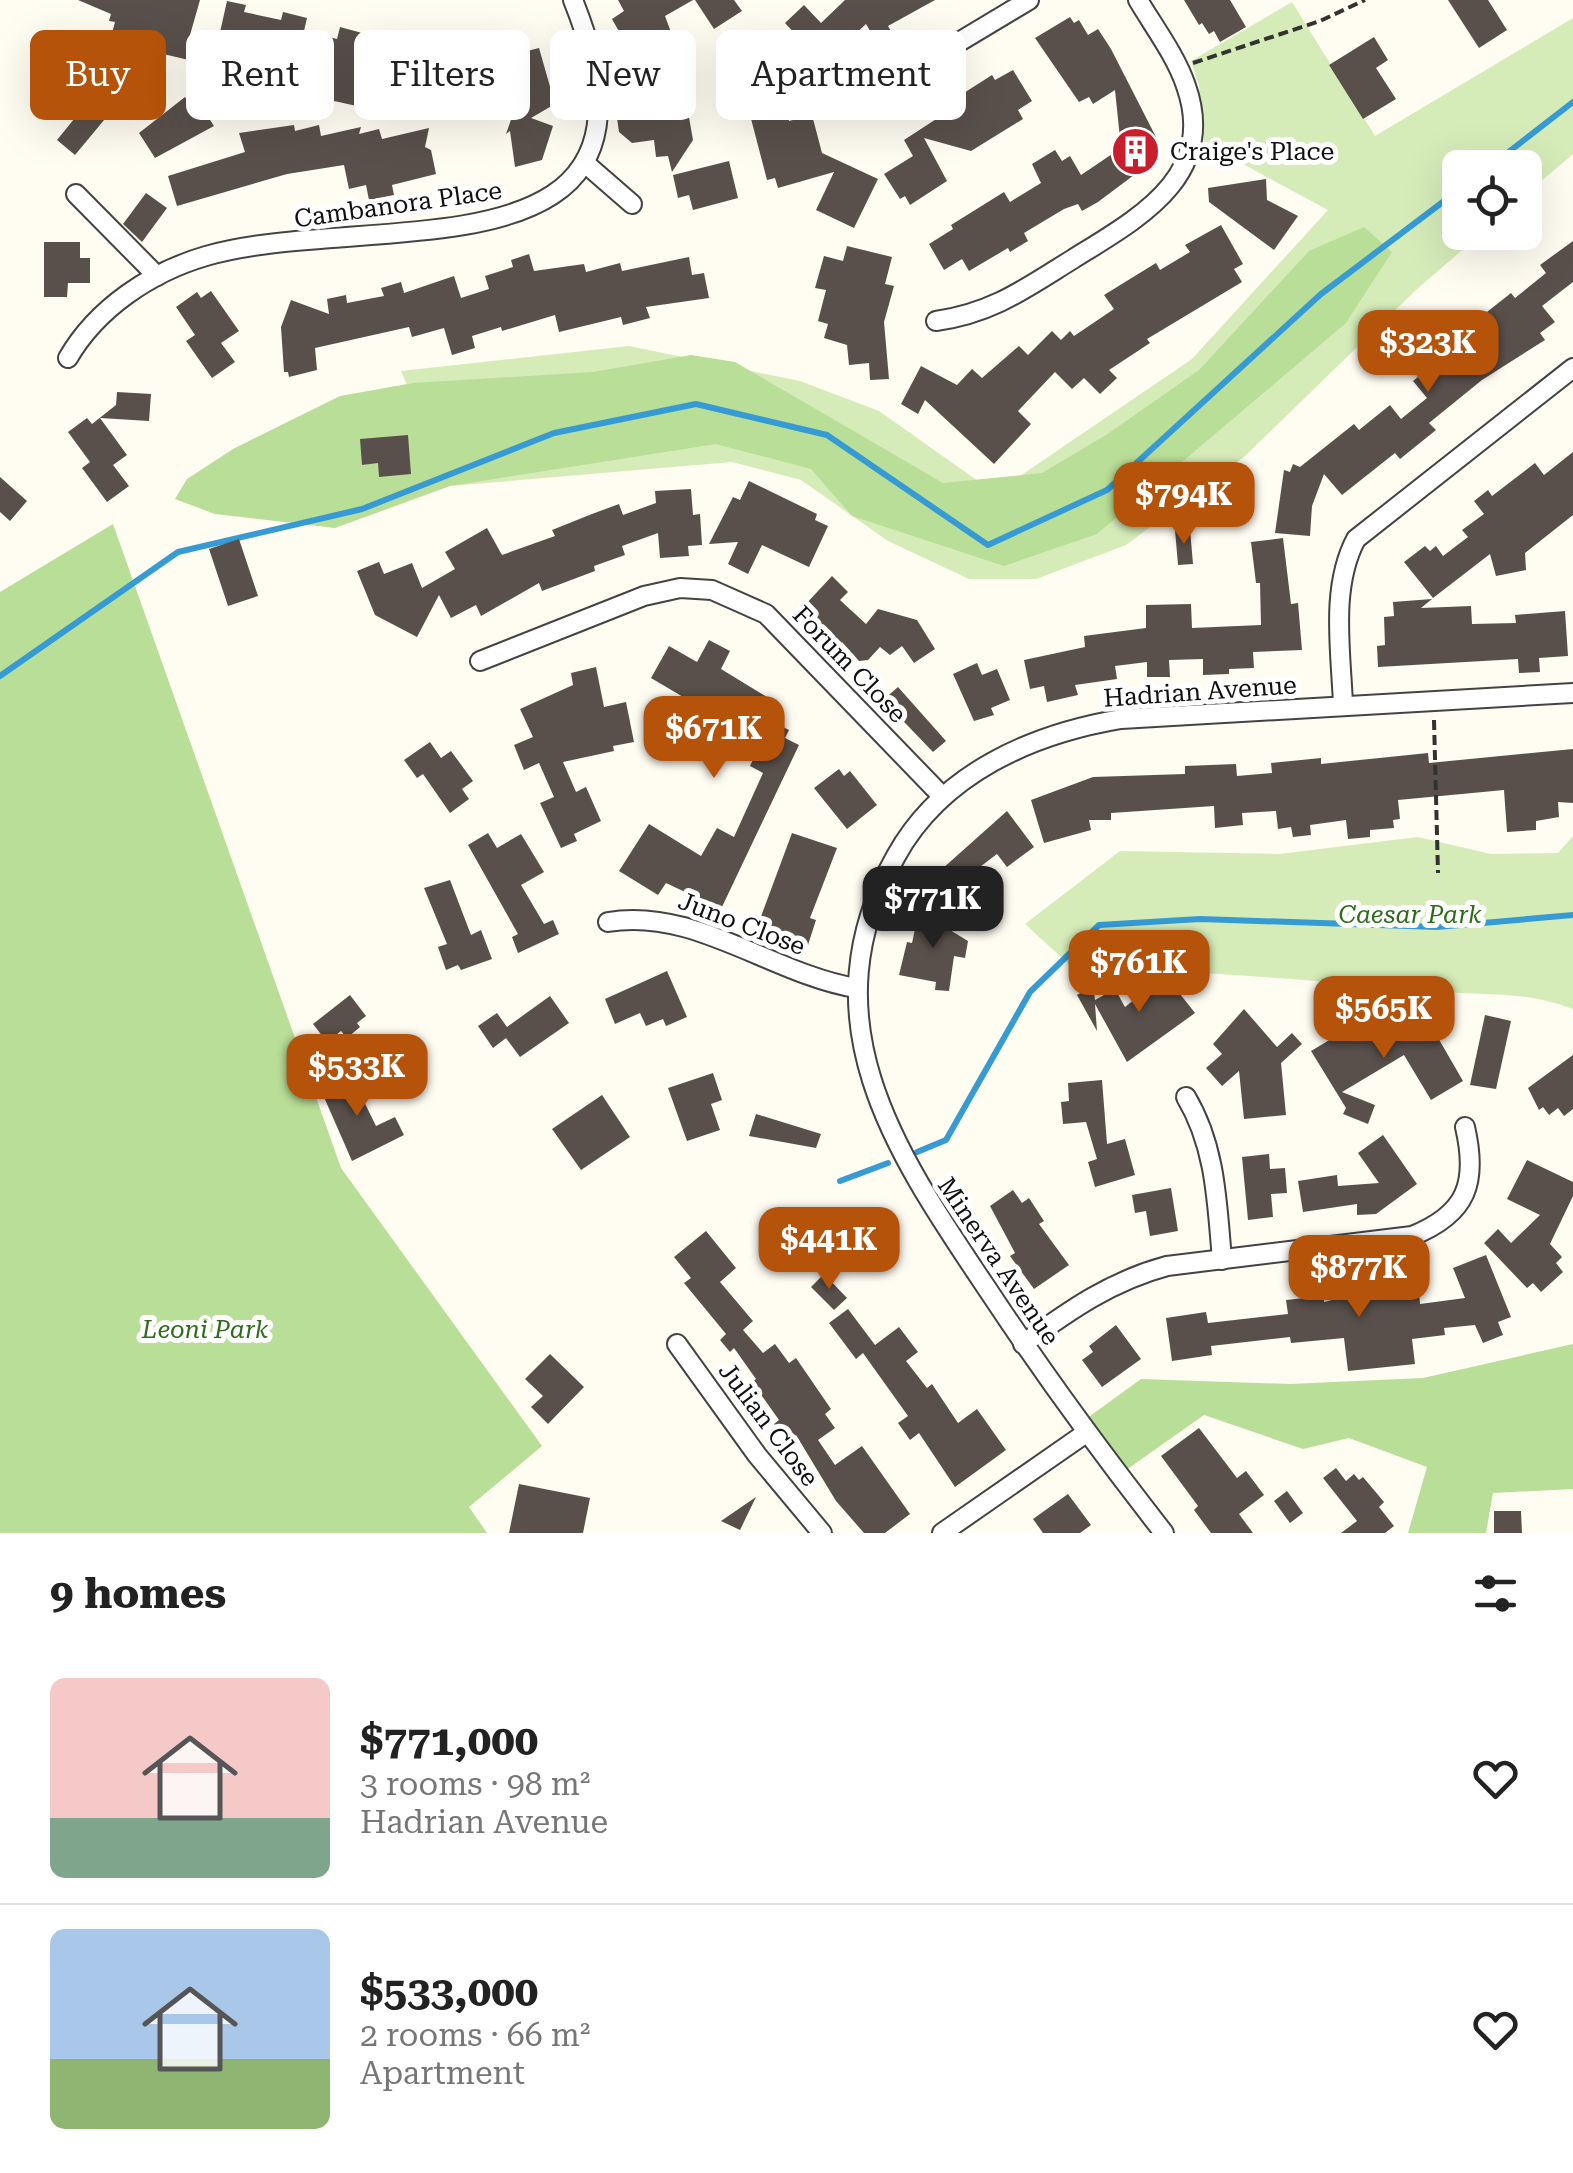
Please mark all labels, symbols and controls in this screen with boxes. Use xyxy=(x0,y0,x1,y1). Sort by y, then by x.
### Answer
chip: Buy xyxy=(30,30,166,120)
chip: Rent xyxy=(186,30,334,120)
chip: Filters xyxy=(354,30,530,120)
chip: New xyxy=(550,30,696,120)
chip: Apartment xyxy=(716,30,966,120)
building icon: Craige's Place xyxy=(1109,125,1161,177)
place label: Craige's Place xyxy=(1170,137,1334,166)
map controls xyxy=(1442,150,1542,250)
button: locate xyxy=(1442,150,1542,250)
street label: Cambanora Place xyxy=(292,176,504,233)
pin: $323K xyxy=(1358,310,1498,395)
text: $323K xyxy=(1380,323,1476,361)
pin: $794K xyxy=(1114,462,1254,547)
text: $794K xyxy=(1136,475,1232,513)
street label: Forum Close xyxy=(787,600,912,729)
street label: Hadrian Avenue xyxy=(1102,670,1298,713)
pin: $671K xyxy=(644,696,784,781)
text: $671K xyxy=(666,709,762,747)
pin: $771K xyxy=(863,866,1003,951)
text: $771K xyxy=(885,879,981,917)
street label: Juno Close xyxy=(674,886,809,961)
park label: Caesar Park xyxy=(1338,900,1482,929)
pin: $761K xyxy=(1069,930,1209,1015)
text: $761K xyxy=(1091,943,1187,981)
pin: $565K xyxy=(1314,976,1454,1061)
text: $565K xyxy=(1336,989,1432,1027)
pin: $533K xyxy=(287,1034,427,1119)
text: $533K xyxy=(309,1047,405,1085)
street label: Minerva Avenue xyxy=(932,1172,1065,1351)
pin: $441K xyxy=(759,1207,899,1292)
text: $441K xyxy=(781,1220,877,1258)
pin: $877K xyxy=(1289,1235,1429,1320)
text: $877K xyxy=(1311,1248,1407,1286)
park label: Leoni Park xyxy=(141,1315,269,1344)
street label: Julian Close xyxy=(713,1357,825,1492)
icon: filters xyxy=(1468,1566,1523,1621)
text: 9 homes xyxy=(50,1569,226,1618)
text: $771,000 xyxy=(360,1716,538,1765)
icon: home xyxy=(130,1718,250,1838)
icon: heart xyxy=(1468,1751,1523,1806)
text: 3 rooms · 98 m² xyxy=(360,1765,590,1803)
text: Hadrian Avenue xyxy=(360,1803,608,1841)
text: $533,000 xyxy=(360,1967,538,2016)
icon: home xyxy=(130,1969,250,2089)
icon: heart xyxy=(1468,2002,1523,2057)
text: 2 rooms · 66 m² xyxy=(360,2016,590,2054)
text: Apartment xyxy=(360,2054,525,2092)

